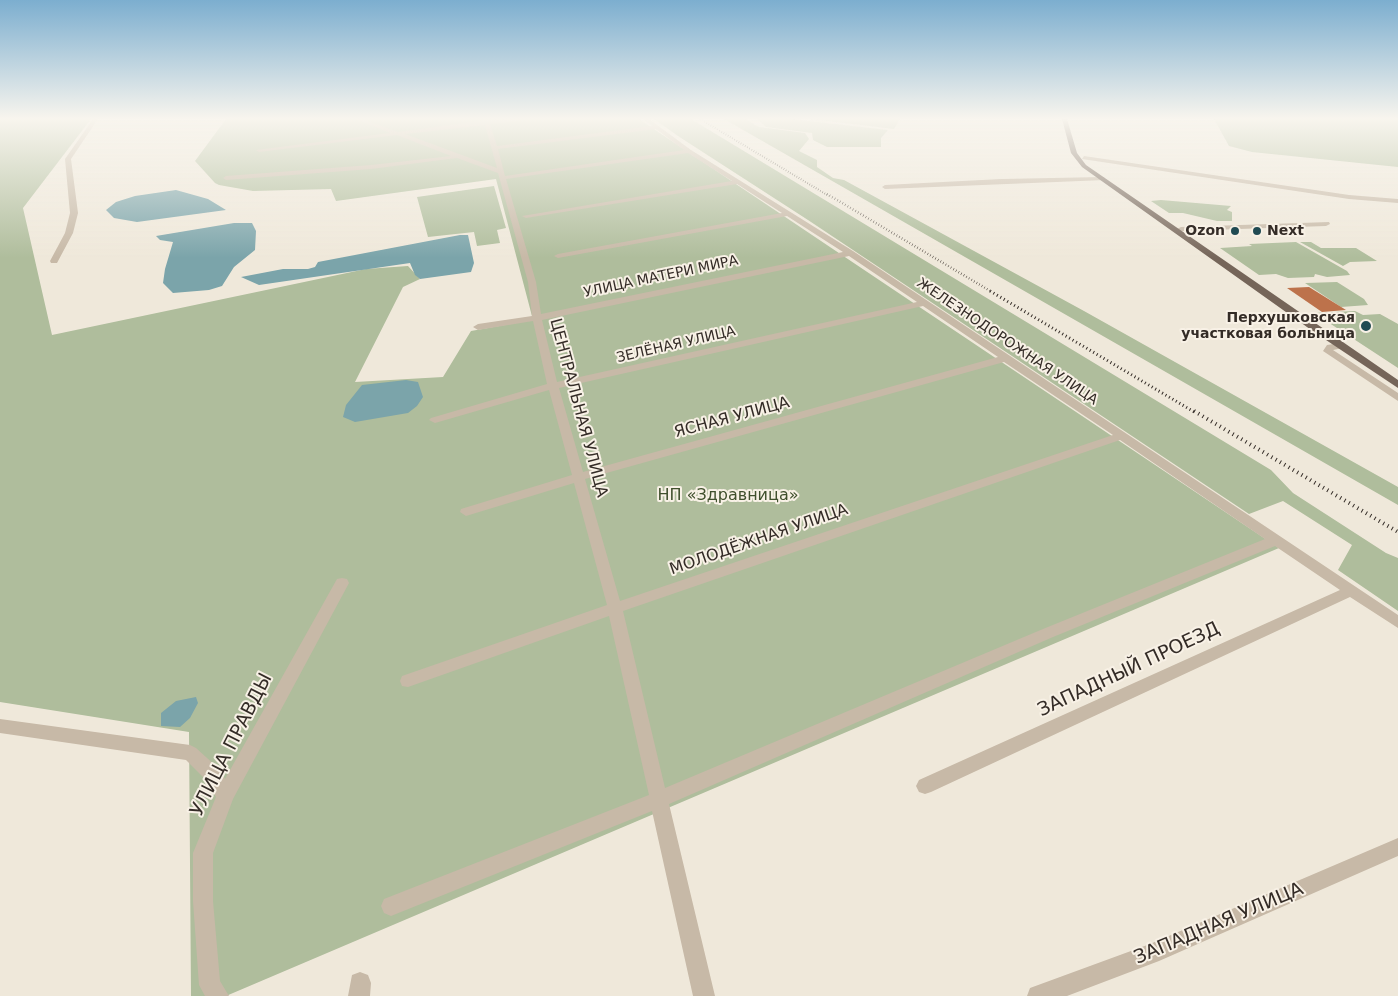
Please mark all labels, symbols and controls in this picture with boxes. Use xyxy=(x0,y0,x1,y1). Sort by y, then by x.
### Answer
place label: Ozon xyxy=(1185,223,1225,239)
place label: Next xyxy=(1267,223,1304,239)
marker: Ozon xyxy=(1229,225,1241,237)
marker: Next xyxy=(1251,225,1263,237)
street label: УЛИЦА МАТЕРИ МИРА xyxy=(582,252,740,302)
street label: ЖЕЛЕЗНОДОРОЖНАЯ УЛИЦА xyxy=(913,275,1101,409)
place label: Перхушковская участковая больница xyxy=(1181,310,1355,342)
street label: ЦЕНТРАЛЬНАЯ УЛИЦА xyxy=(545,317,611,499)
marker: Перхушковская участковая больница xyxy=(1359,319,1373,333)
street label: ЗЕЛЁНАЯ УЛИЦА xyxy=(615,323,737,367)
street label: ЯСНАЯ УЛИЦА xyxy=(672,393,792,443)
park label: НП «Здравница» xyxy=(658,486,798,506)
street label: МОЛОДЁЖНАЯ УЛИЦА xyxy=(667,500,851,580)
street label: ЗАПАДНЫЙ ПРОЕЗД xyxy=(1034,618,1224,722)
street label: УЛИЦА ПРАВДЫ xyxy=(186,670,278,820)
street label: ЗАПАДНАЯ УЛИЦА xyxy=(1131,878,1307,970)

